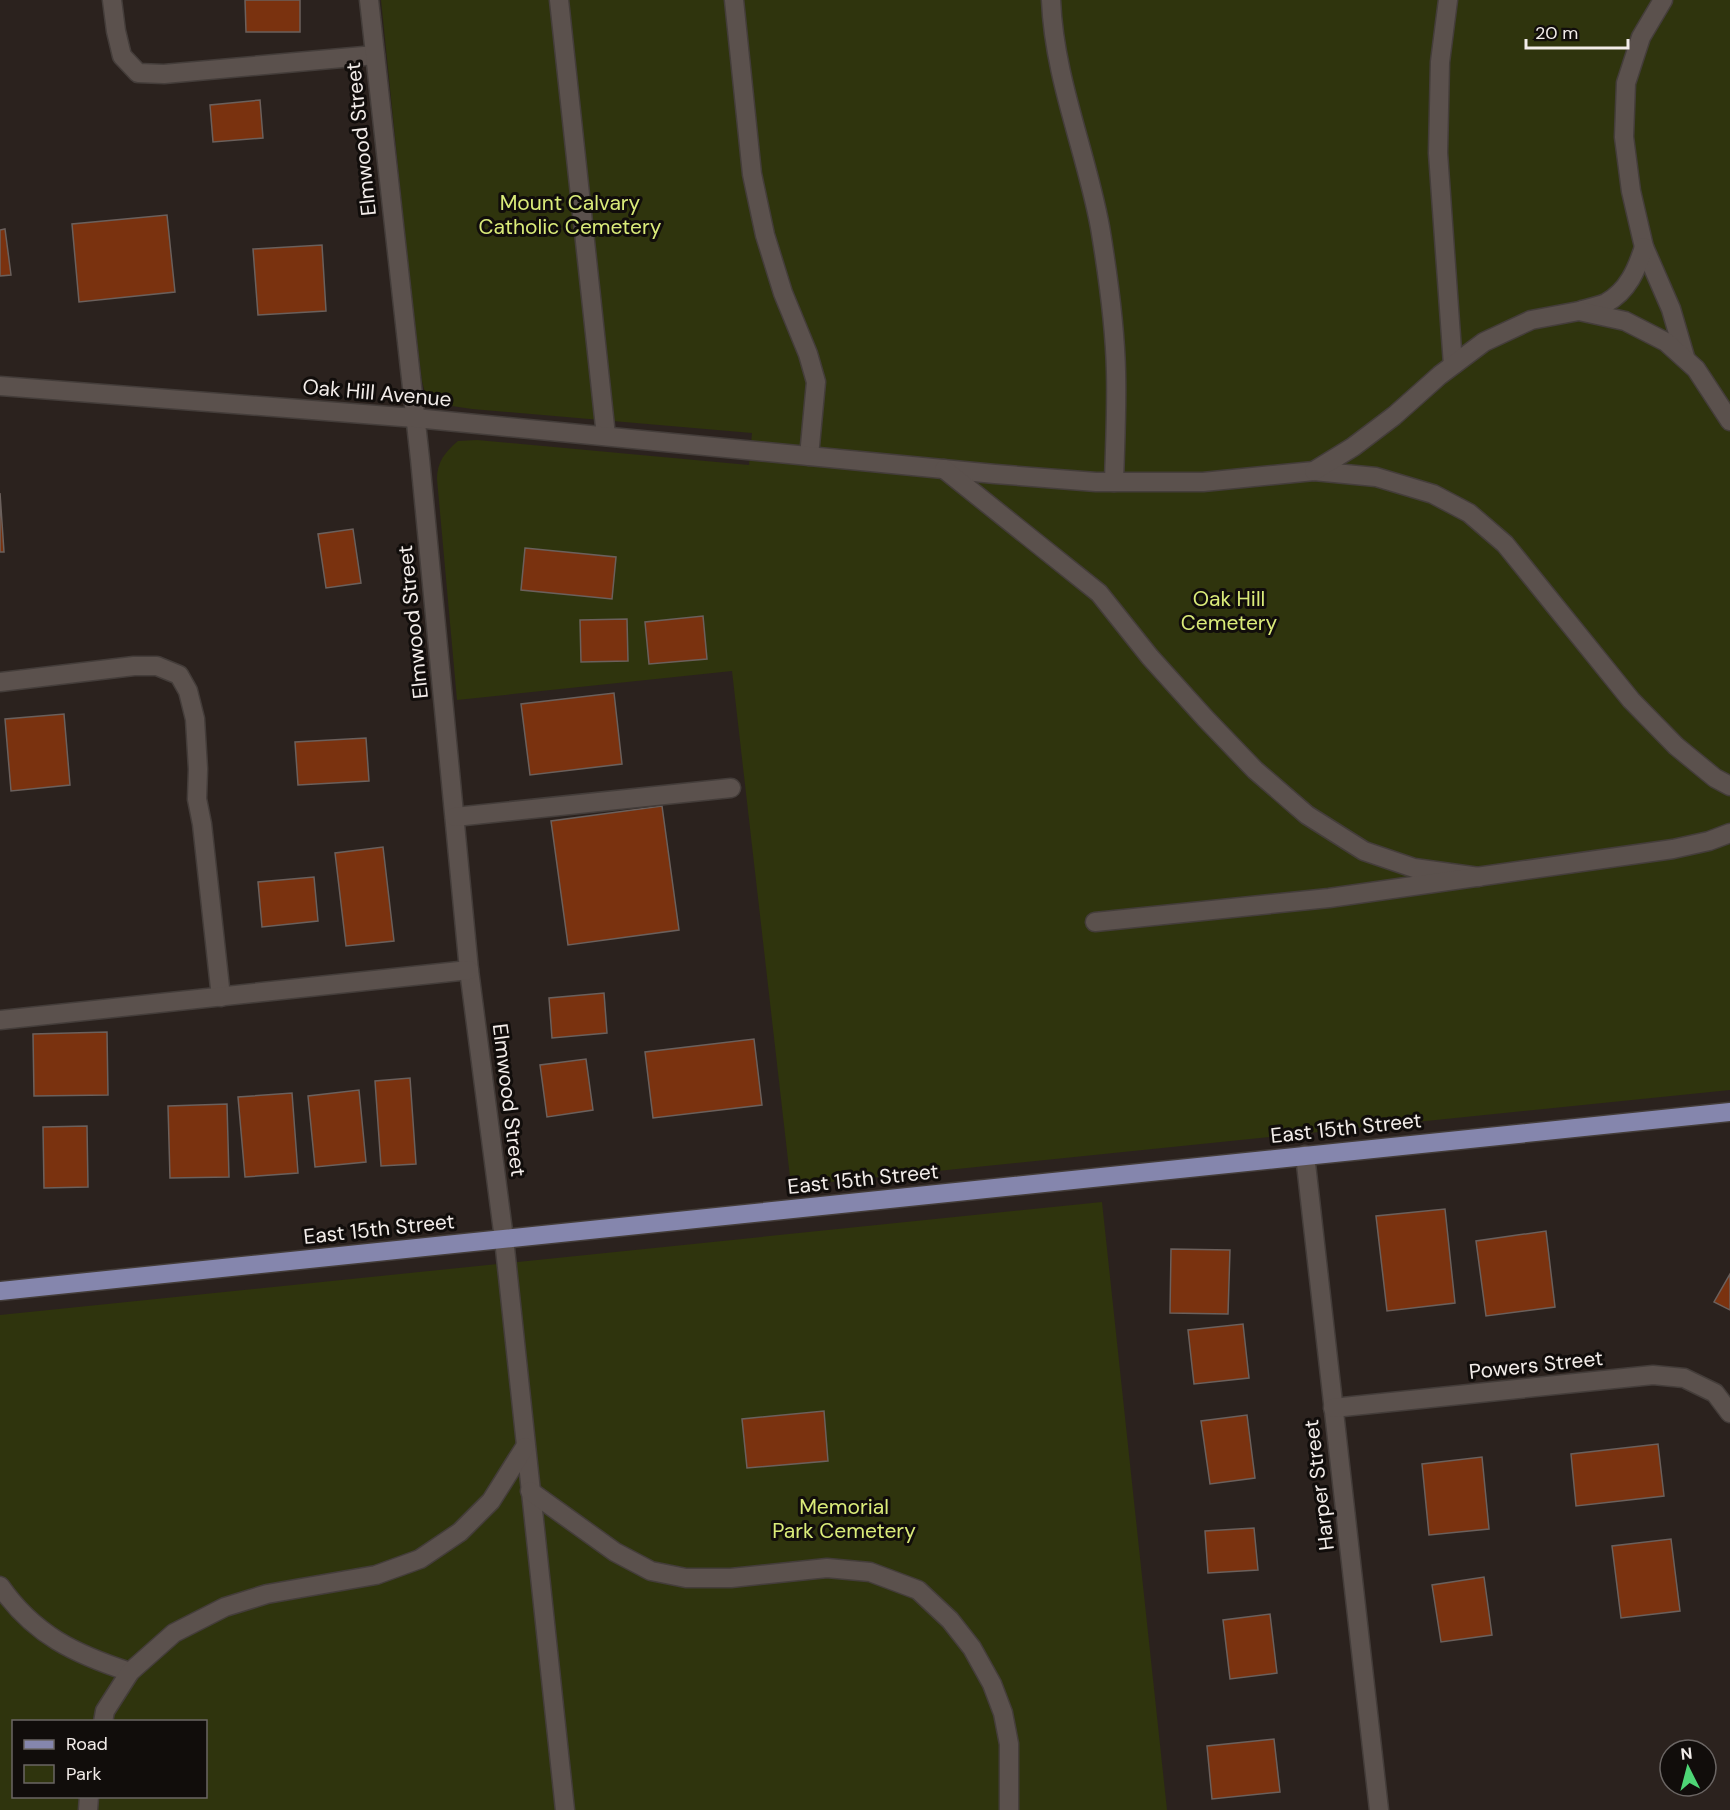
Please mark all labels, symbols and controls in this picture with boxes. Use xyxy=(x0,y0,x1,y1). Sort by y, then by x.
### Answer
scale bar xyxy=(1526,12,1628,50)
text: 20 m xyxy=(1535,21,1578,45)
street label: Elmwood Street xyxy=(339,61,383,217)
park label: Mount Calvary Catholic Cemetery xyxy=(479,189,662,241)
street label: Oak Hill Avenue xyxy=(301,373,453,413)
street label: Elmwood Street xyxy=(391,544,435,700)
park label: Oak Hill Cemetery xyxy=(1181,585,1278,637)
street label: Elmwood Street xyxy=(486,1022,532,1178)
street label: East 15th Street xyxy=(1269,1106,1423,1150)
street label: East 15th Street xyxy=(786,1157,940,1201)
street label: East 15th Street xyxy=(302,1207,456,1251)
street label: Powers Street xyxy=(1468,1344,1604,1386)
street label: Harper Street xyxy=(1297,1418,1341,1552)
park label: Memorial Park Cemetery xyxy=(772,1493,916,1545)
legend xyxy=(12,1720,207,1798)
text: Road xyxy=(66,1732,108,1756)
north arrow xyxy=(1658,1738,1718,1798)
text: N xyxy=(1680,1743,1693,1765)
text: Park xyxy=(66,1762,102,1786)

